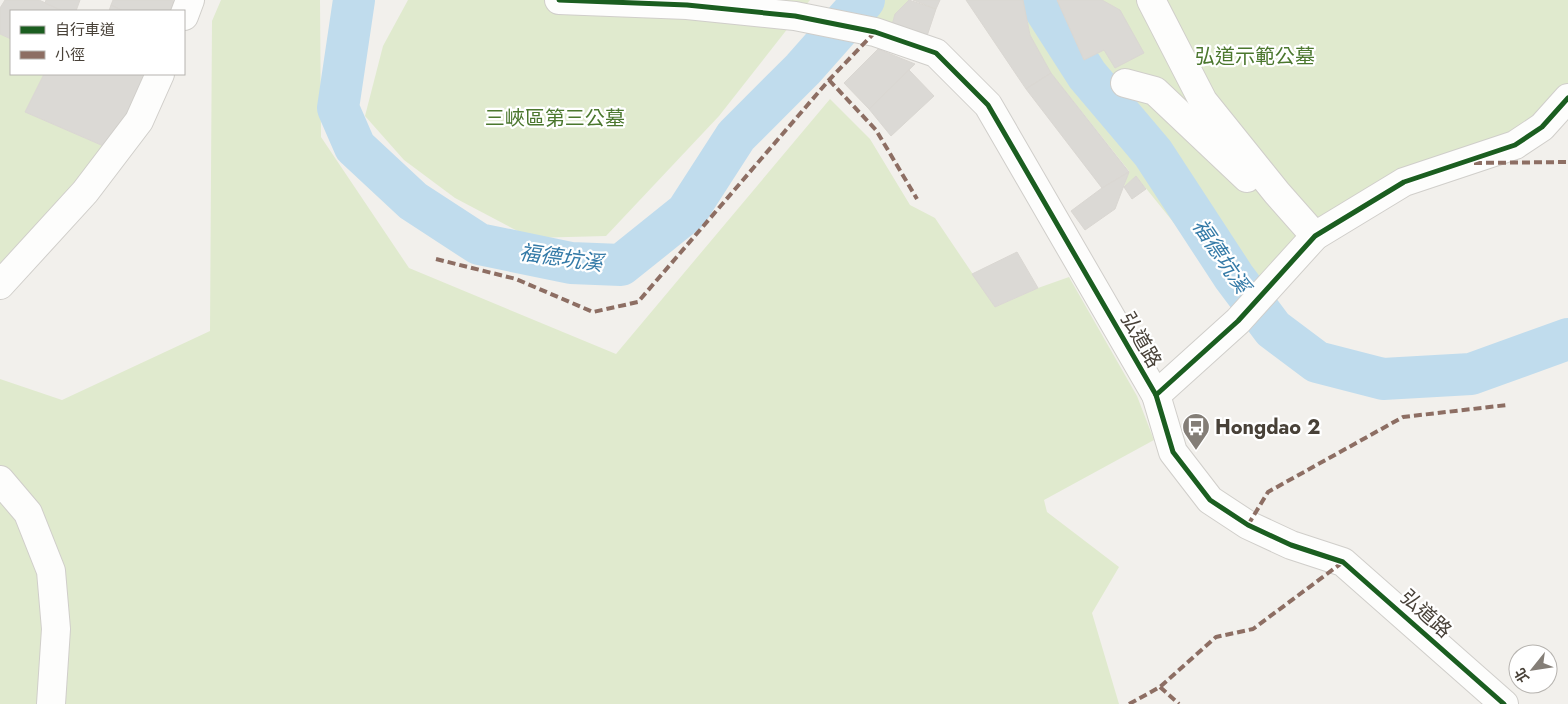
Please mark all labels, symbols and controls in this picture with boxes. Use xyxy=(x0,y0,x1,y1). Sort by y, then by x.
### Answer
legend xyxy=(10,10,185,75)
text: 自行車道 xyxy=(55,19,115,41)
park label: 弘道示範公墓 xyxy=(1195,42,1315,71)
text: 小徑 xyxy=(55,44,85,66)
park label: 三峽區第三公墓 xyxy=(485,104,625,133)
water label: 福德坑溪 xyxy=(1185,213,1259,302)
water label: 福德坑溪 xyxy=(517,237,608,279)
street label: 弘道路 xyxy=(1113,307,1169,373)
bus stop icon: Hongdao 2 xyxy=(1181,412,1211,451)
place label: Hongdao 2 xyxy=(1215,413,1320,442)
street label: 弘道路 xyxy=(1394,583,1458,645)
north arrow xyxy=(1508,644,1558,694)
text: 北 xyxy=(1510,664,1534,687)

